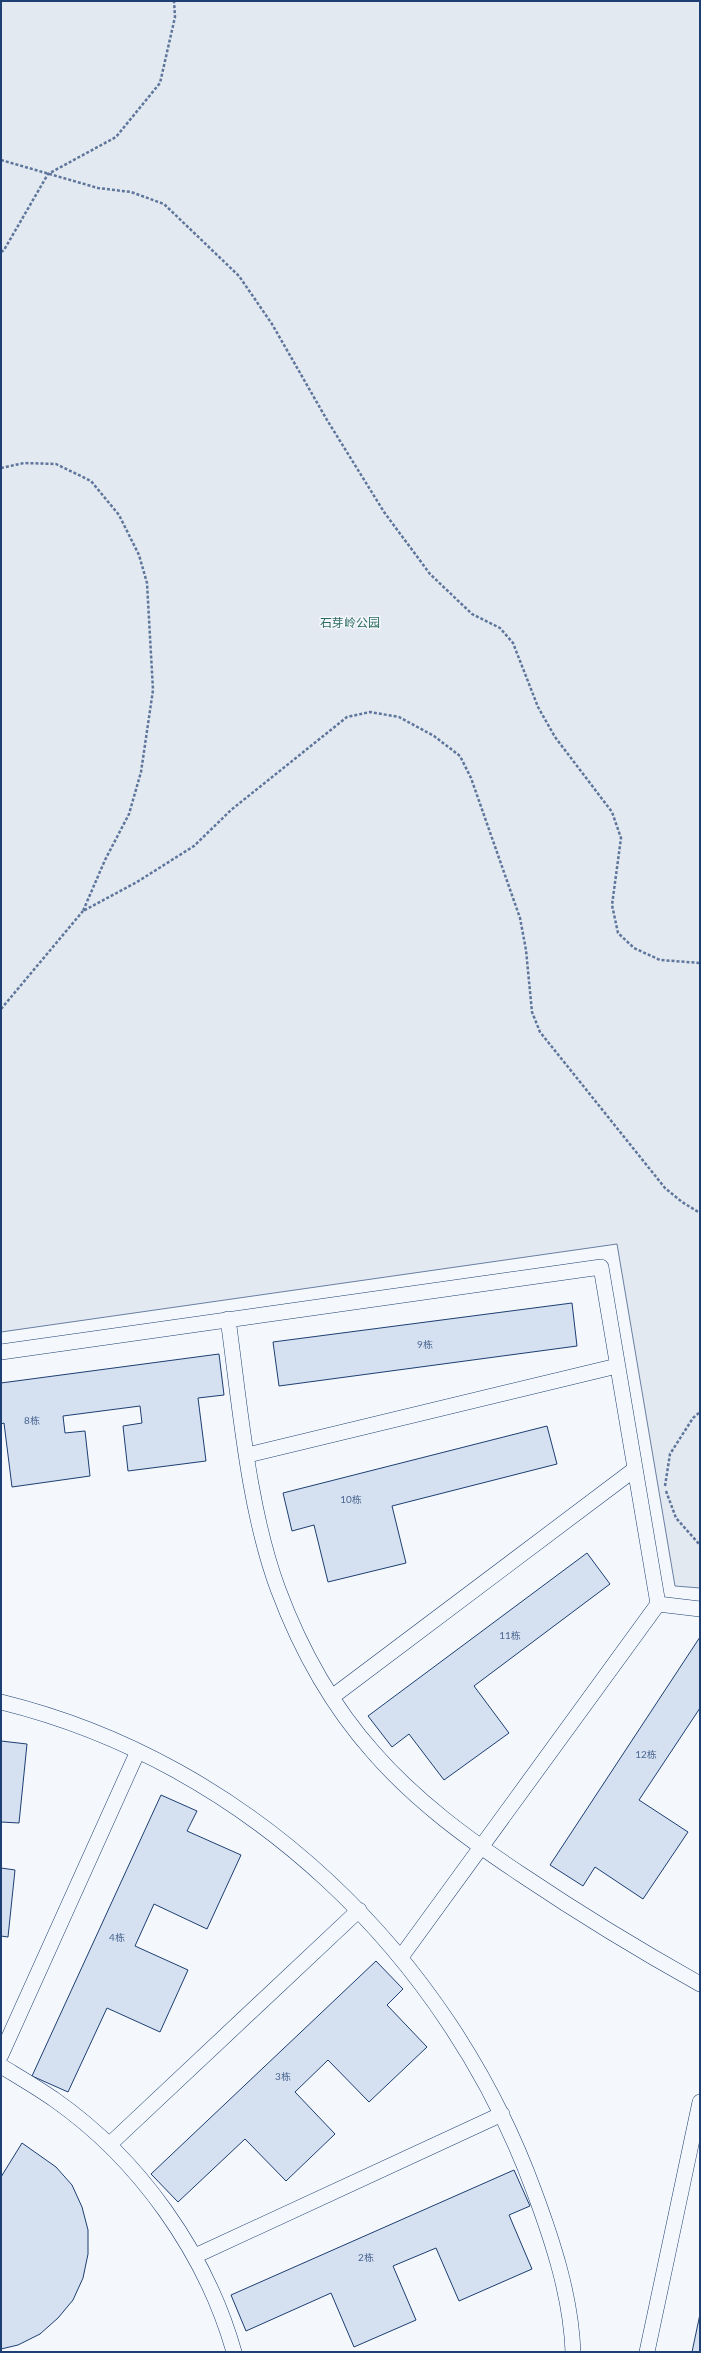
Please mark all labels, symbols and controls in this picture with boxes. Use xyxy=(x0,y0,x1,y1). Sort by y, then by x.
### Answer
park label: 石芽岭公园 xyxy=(320,615,380,630)
house number: 9栋 xyxy=(417,1338,433,1350)
house number: 8栋 xyxy=(24,1414,40,1426)
house number: 10栋 xyxy=(340,1493,362,1505)
house number: 11栋 xyxy=(499,1629,521,1641)
house number: 12栋 xyxy=(635,1748,657,1760)
house number: 4栋 xyxy=(109,1931,125,1943)
house number: 3栋 xyxy=(275,2070,291,2082)
house number: 2栋 xyxy=(358,2251,374,2263)

